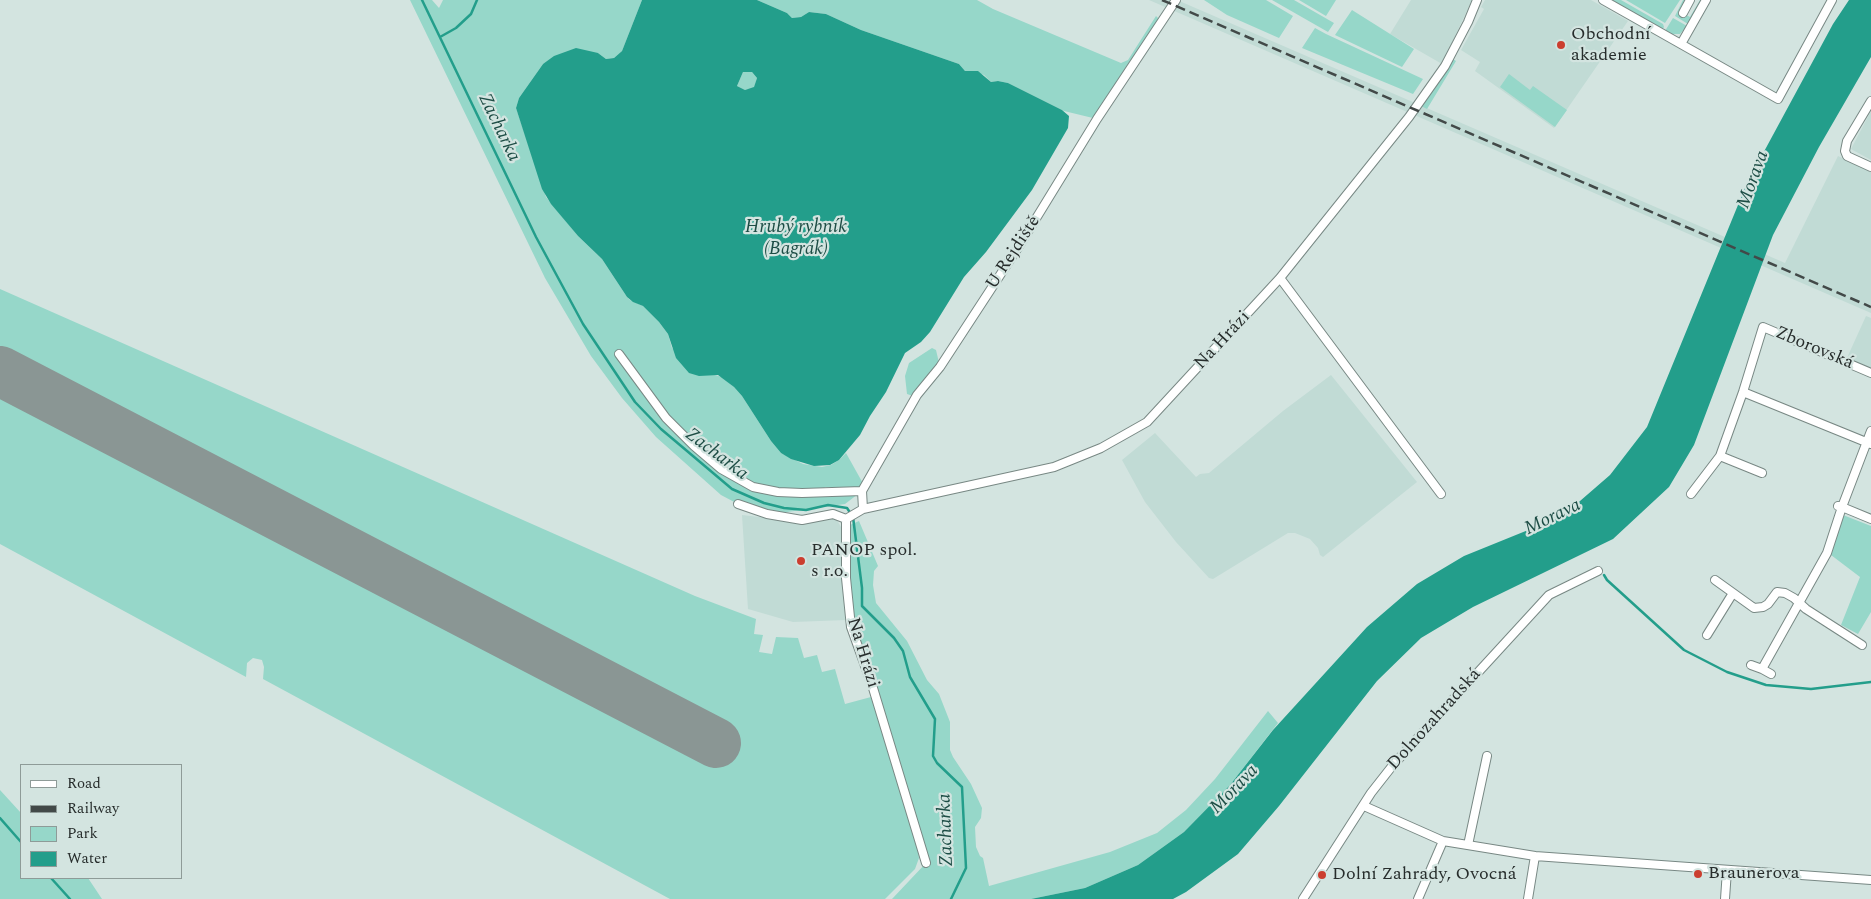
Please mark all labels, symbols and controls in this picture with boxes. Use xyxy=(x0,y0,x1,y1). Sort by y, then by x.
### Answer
place label: Obchodní akademie xyxy=(1571,24,1651,66)
marker: Obchodní akademie xyxy=(1555,39,1567,51)
water label: Zacharka xyxy=(472,90,524,166)
water label: Morava xyxy=(1733,148,1775,212)
street label: U Rejdiště xyxy=(982,212,1046,294)
water label: Hrubý rybník (Bagrák) xyxy=(745,217,847,261)
street label: Na Hrázi xyxy=(1190,307,1256,375)
street label: Zborovská xyxy=(1772,323,1856,375)
water label: Zacharka xyxy=(680,424,752,486)
water label: Morava xyxy=(1521,495,1585,541)
place label: PANOP spol. s r.o. xyxy=(811,540,917,582)
marker: PANOP spol. s r.o. xyxy=(795,555,807,567)
street label: Na Hrázi xyxy=(841,615,883,691)
street label: Dolnozahradská xyxy=(1384,665,1486,775)
water label: Morava xyxy=(1206,761,1264,819)
legend xyxy=(20,764,182,879)
text: Road xyxy=(67,772,101,795)
water label: Zacharka xyxy=(934,793,960,867)
text: Railway xyxy=(67,797,119,820)
text: Park xyxy=(67,822,98,845)
text: Water xyxy=(67,847,107,870)
place label: Braunerova xyxy=(1708,863,1800,885)
place label: Dolní Zahrady, Ovocná xyxy=(1332,864,1517,886)
marker: Braunerova xyxy=(1692,868,1704,880)
marker: Dolní Zahrady, Ovocná xyxy=(1316,869,1328,881)

